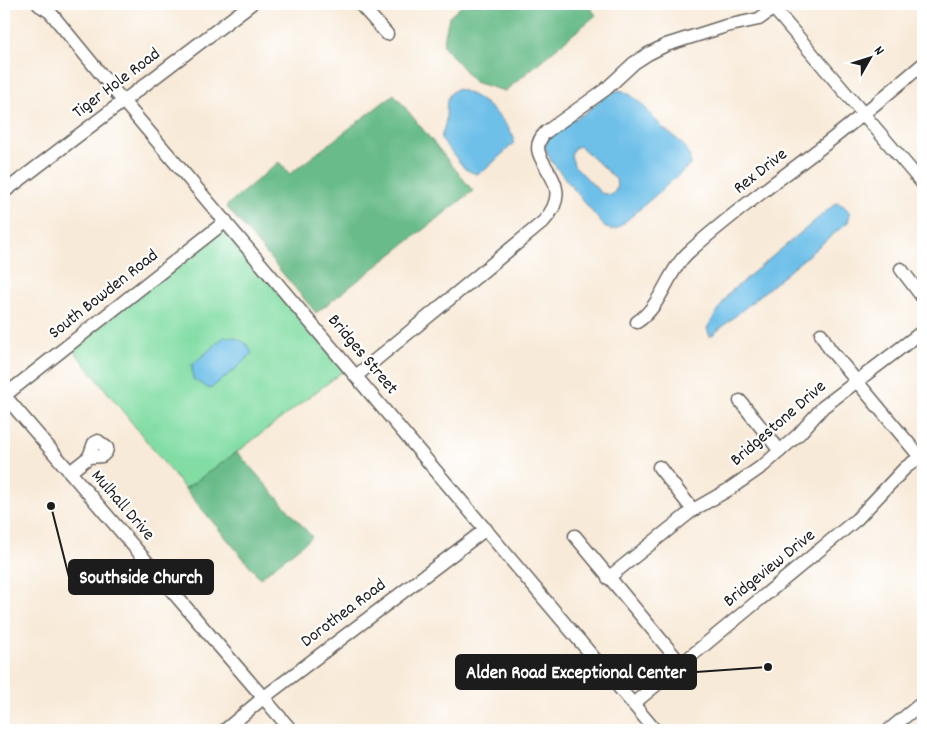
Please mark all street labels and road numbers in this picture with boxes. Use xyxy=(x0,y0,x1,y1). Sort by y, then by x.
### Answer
street label: Tiger Hole Road xyxy=(68,43,166,125)
street label: Rex Drive xyxy=(729,143,793,201)
street label: South Bowden Road xyxy=(44,244,164,346)
street label: Bridges Street xyxy=(321,309,403,401)
street label: Bridgestone Drive xyxy=(726,375,833,473)
street label: Mulhall Drive xyxy=(84,465,160,547)
street label: Bridgeview Drive xyxy=(719,524,821,614)
street label: Dorothea Road xyxy=(296,574,392,654)

